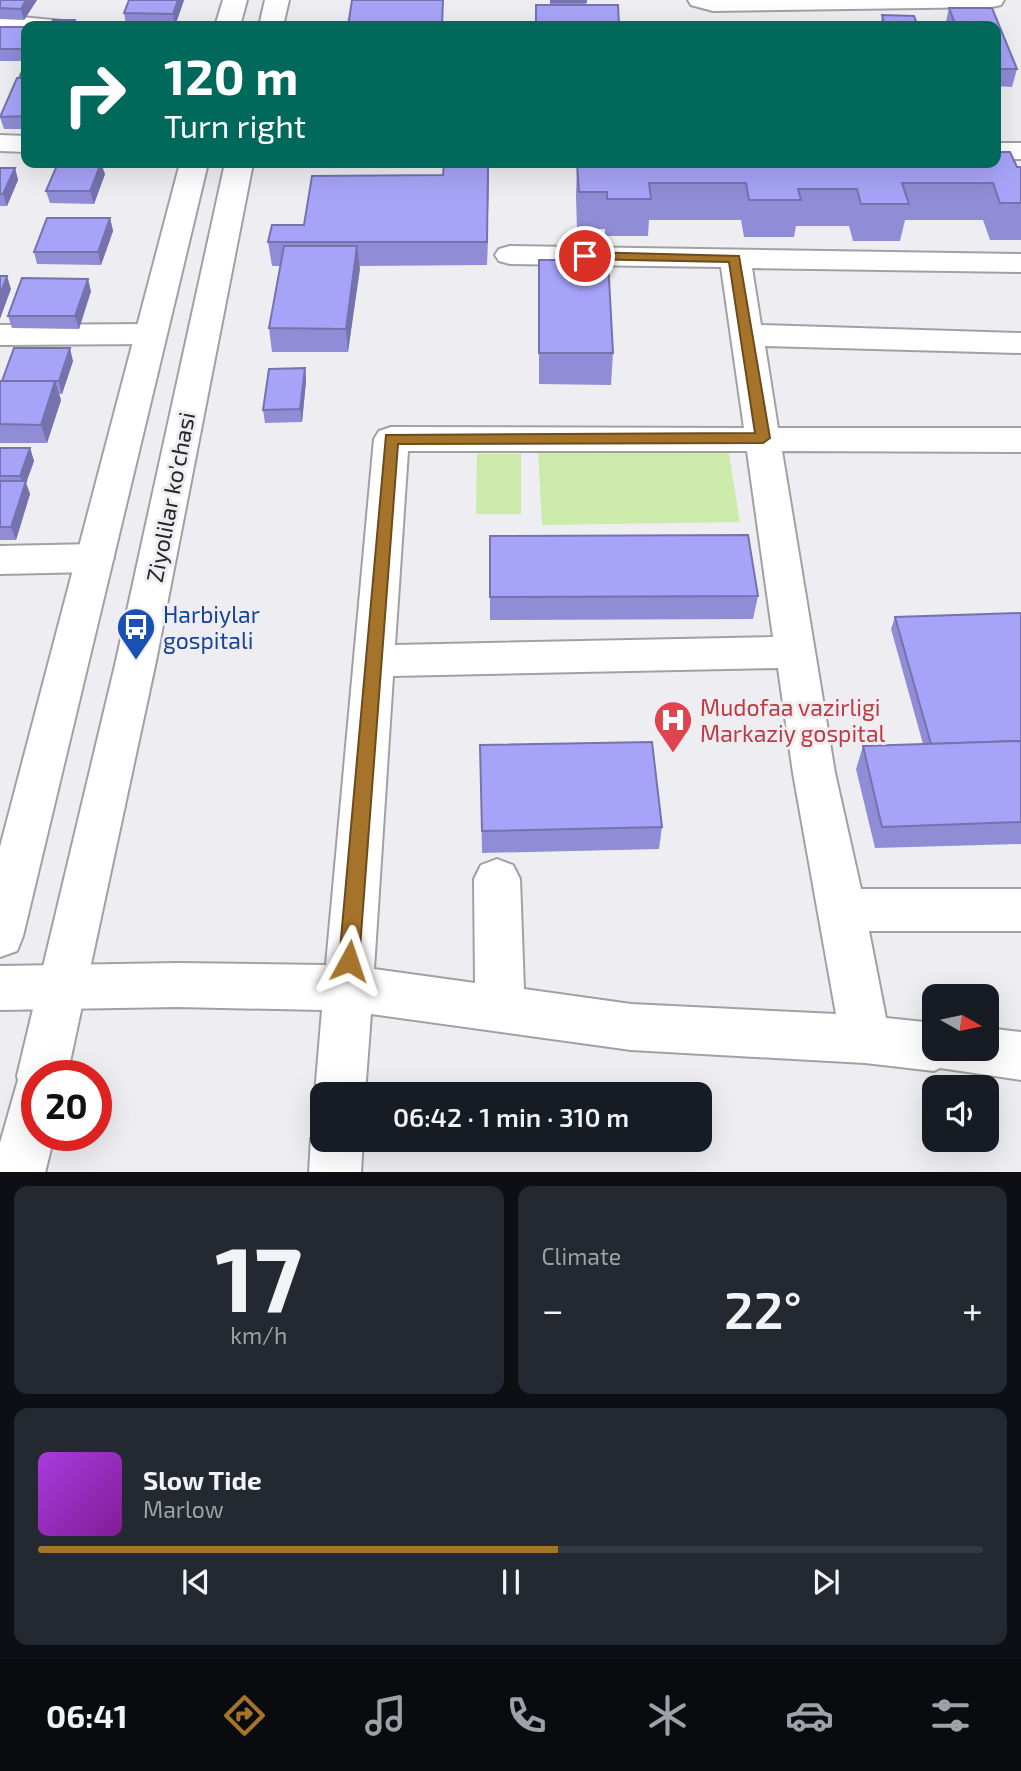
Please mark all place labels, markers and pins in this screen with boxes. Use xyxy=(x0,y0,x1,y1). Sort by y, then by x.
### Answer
pin xyxy=(555,226,615,286)
place label: Harbiylar gospitali xyxy=(163,600,260,654)
bus stop icon: Harbiylar gospitali xyxy=(115,606,157,661)
place label: Mudofaa vazirligi Markaziy gospital xyxy=(700,693,886,747)
hospital icon: Mudofaa vazirligi Markaziy gospital xyxy=(652,699,694,754)

